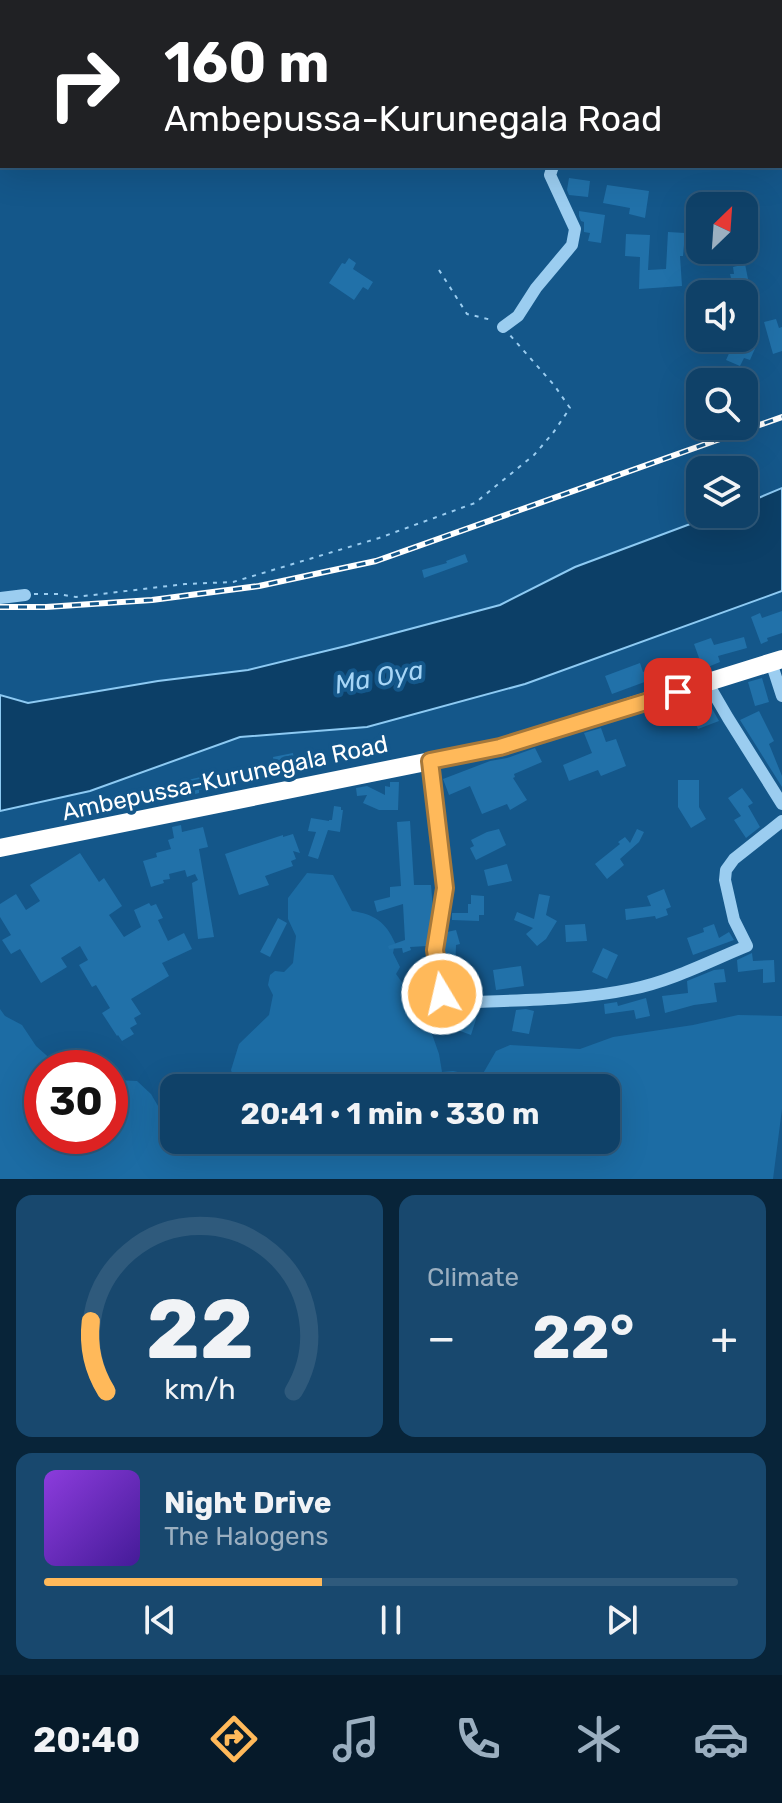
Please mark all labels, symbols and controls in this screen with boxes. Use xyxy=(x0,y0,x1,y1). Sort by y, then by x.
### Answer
text: 160 m xyxy=(164,30,330,96)
icon: right xyxy=(32,32,136,136)
text: Ambepussa-Kurunegala Road xyxy=(164,97,663,140)
north arrow xyxy=(686,192,758,264)
map controls xyxy=(686,192,758,528)
button: sound xyxy=(686,280,758,352)
button: search xyxy=(686,368,758,440)
button: layers xyxy=(686,456,758,528)
water label: Ma Oya xyxy=(332,654,426,701)
pin xyxy=(644,658,712,726)
icon: arrive xyxy=(656,670,700,714)
street label: Ambepussa-Kurunegala Road xyxy=(60,730,390,826)
position arrow xyxy=(400,952,484,1036)
speed limit sign: 30 xyxy=(24,1050,128,1154)
text: 20:41 · 1 min · 330 m xyxy=(240,1096,540,1132)
text: Climate xyxy=(427,1262,519,1293)
text: 22 xyxy=(145,1280,254,1379)
text: 22° xyxy=(532,1302,634,1373)
text: − xyxy=(427,1312,456,1364)
text: + xyxy=(711,1312,738,1364)
text: km/h xyxy=(164,1372,235,1406)
text: Night Drive xyxy=(164,1485,332,1521)
text: The Halogens xyxy=(164,1521,329,1552)
icon: previous xyxy=(138,1598,182,1642)
icon: pause xyxy=(369,1598,413,1642)
icon: next xyxy=(600,1598,644,1642)
icon: directions xyxy=(206,1711,262,1767)
icon: music xyxy=(328,1711,384,1767)
icon: phone xyxy=(450,1711,506,1767)
icon: climate xyxy=(571,1711,627,1767)
icon: car xyxy=(693,1711,749,1767)
text: 20:40 xyxy=(33,1718,140,1761)

